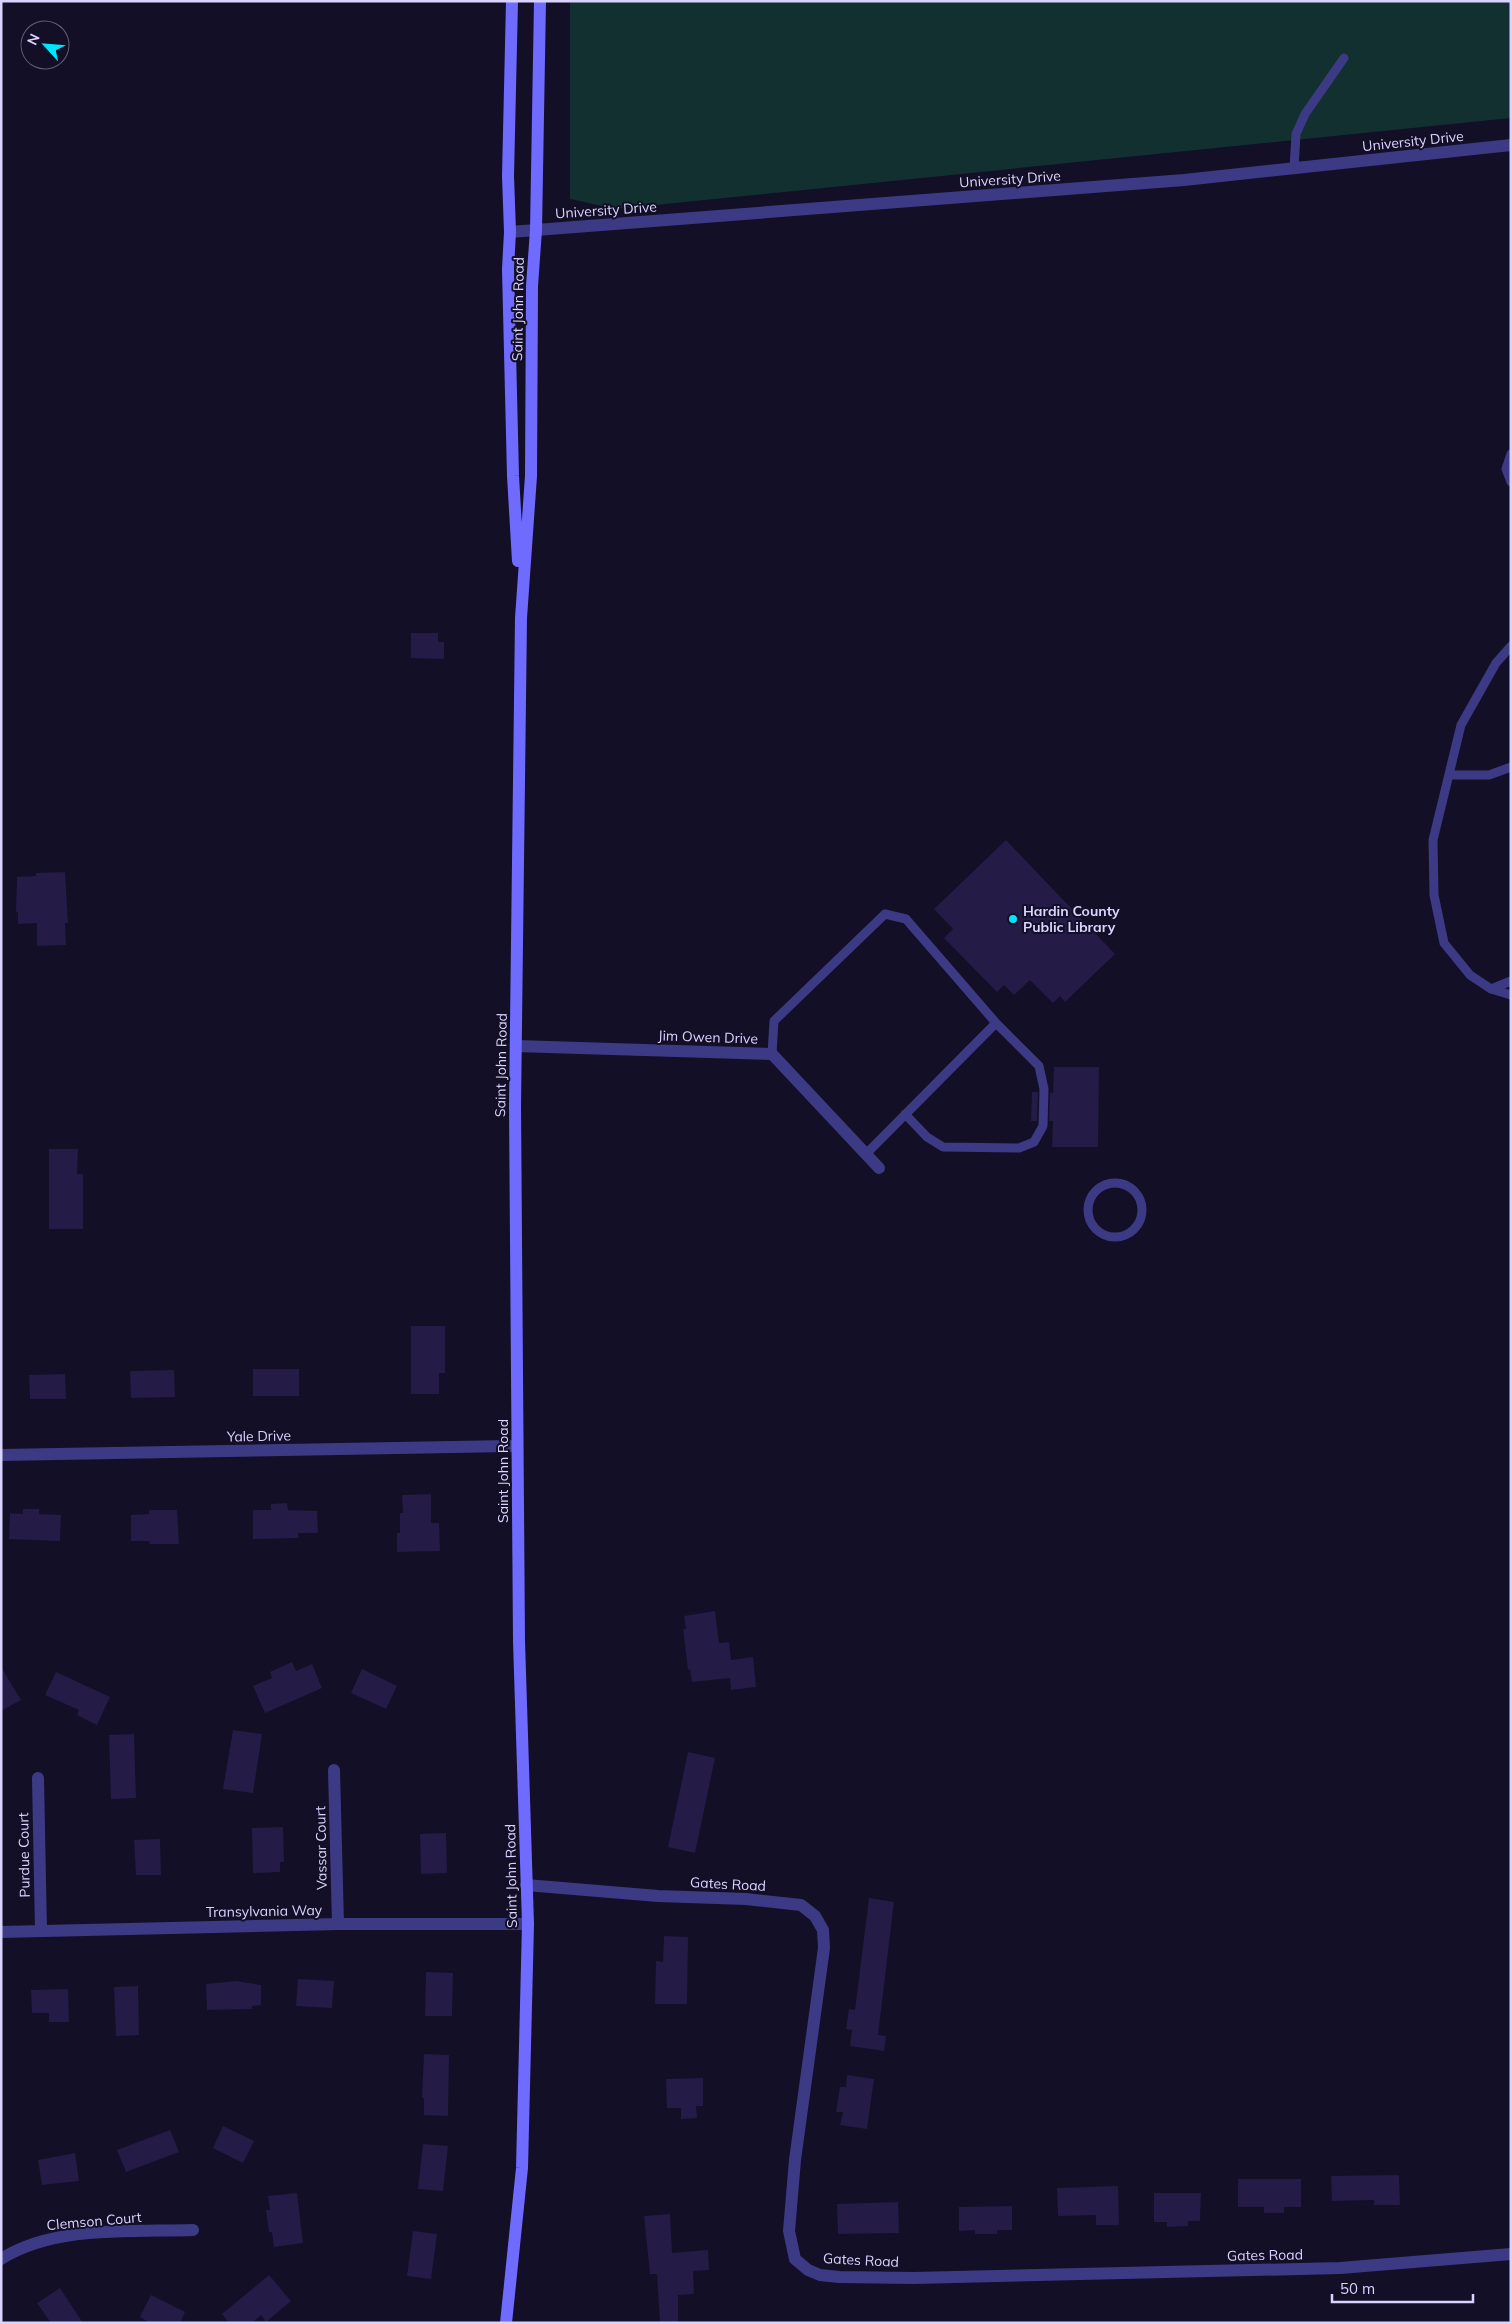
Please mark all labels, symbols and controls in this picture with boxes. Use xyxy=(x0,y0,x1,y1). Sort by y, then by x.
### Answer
north arrow xyxy=(20,20,70,70)
text: N xyxy=(23,31,44,48)
street label: University Drive xyxy=(1361,127,1465,155)
street label: University Drive xyxy=(959,166,1061,192)
street label: University Drive xyxy=(555,197,657,223)
street label: Saint John Road xyxy=(508,257,528,361)
place label: Hardin County Public Library xyxy=(1023,902,1120,936)
marker: Hardin County Public Library xyxy=(1007,913,1019,925)
street label: Saint John Road xyxy=(491,1013,511,1117)
street label: Jim Owen Drive xyxy=(658,1026,758,1048)
street label: Saint John Road xyxy=(494,1419,512,1523)
street label: Yale Drive xyxy=(226,1426,291,1446)
street label: Vassar Court xyxy=(311,1806,331,1890)
street label: Purdue Court xyxy=(14,1812,34,1898)
street label: Saint John Road xyxy=(501,1824,521,1928)
street label: Gates Road xyxy=(690,1873,766,1895)
street label: Transylvania Way xyxy=(206,1901,323,1921)
street label: Clemson Court xyxy=(46,2208,142,2234)
street label: Gates Road xyxy=(1227,2245,1303,2265)
street label: Gates Road xyxy=(823,2249,899,2271)
scale bar xyxy=(1332,2272,1473,2304)
text: 50 m xyxy=(1340,2279,1375,2298)

